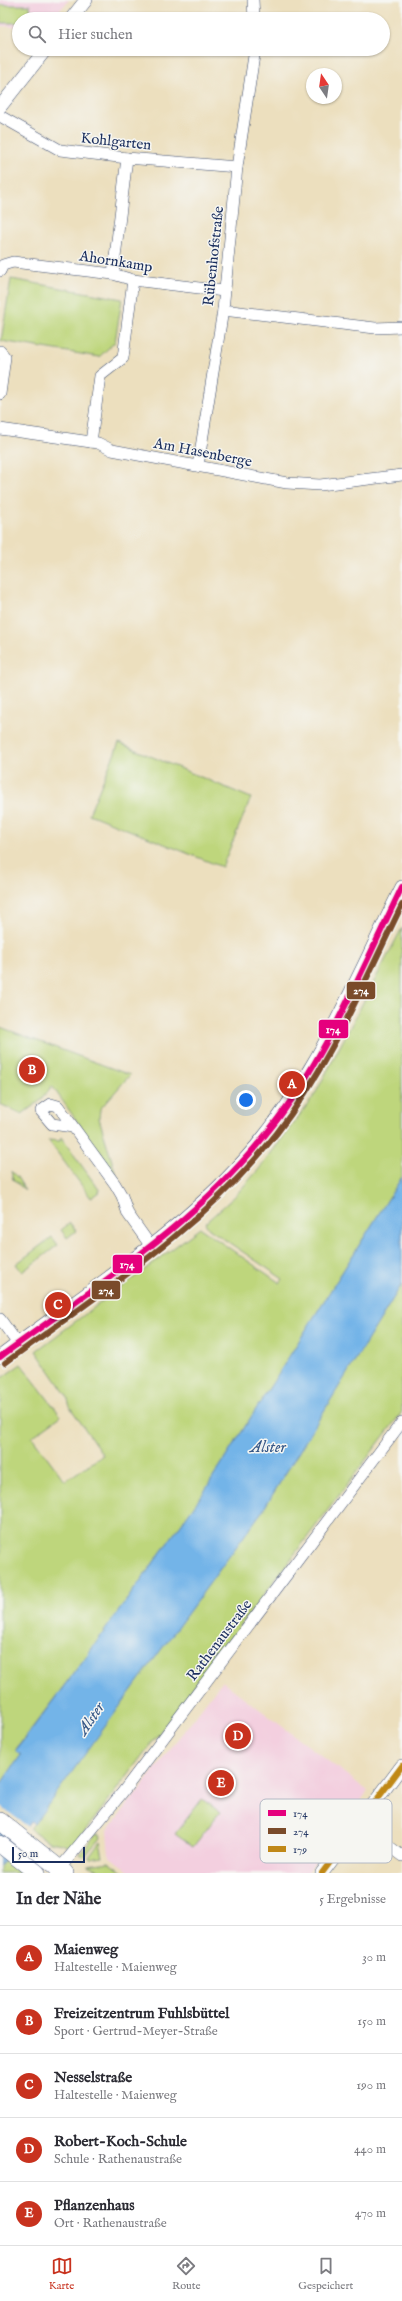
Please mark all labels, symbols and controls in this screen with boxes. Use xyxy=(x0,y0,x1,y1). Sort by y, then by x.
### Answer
search box xyxy=(12,12,390,56)
icon: search xyxy=(26,23,48,45)
text: Hier suchen xyxy=(58,25,133,44)
north arrow xyxy=(306,68,342,104)
street label: Kohlgarten xyxy=(80,128,152,155)
street label: Rübenhofstraße xyxy=(199,205,228,307)
street label: Ahornkamp xyxy=(77,246,154,277)
street label: Am Hasenberge xyxy=(151,433,254,471)
line badge: 274 xyxy=(346,981,376,1000)
text: 274 xyxy=(353,984,369,998)
line badge: 174 xyxy=(318,1019,349,1039)
text: 174 xyxy=(326,1023,341,1037)
pin: B xyxy=(19,1055,45,1085)
pin: A xyxy=(279,1069,305,1099)
your location xyxy=(236,1090,256,1110)
line badge: 174 xyxy=(112,1254,143,1274)
text: 174 xyxy=(120,1258,135,1272)
line badge: 274 xyxy=(91,1280,121,1300)
text: 274 xyxy=(98,1284,114,1298)
pin: C xyxy=(45,1290,71,1320)
water label: Alster xyxy=(248,1438,287,1458)
street label: Rathenaustraße xyxy=(183,1596,256,1685)
water label: Alster xyxy=(72,1698,111,1741)
pin: D xyxy=(225,1721,251,1751)
pin: E xyxy=(208,1768,234,1798)
legend xyxy=(260,1799,392,1863)
text: 174 xyxy=(293,1807,308,1821)
text: 274 xyxy=(293,1825,309,1839)
text: 179 xyxy=(293,1843,307,1857)
scale bar xyxy=(12,1845,85,1864)
text: 50 m xyxy=(18,1847,38,1861)
text: In der Nähe xyxy=(16,1889,101,1910)
text: 5 Ergebnisse xyxy=(319,1891,386,1908)
text: Maienweg xyxy=(54,1940,118,1959)
text: A xyxy=(25,1949,33,1966)
text: 30 m xyxy=(362,1949,386,1966)
text: Haltestelle · Maienweg xyxy=(54,1959,177,1976)
text: Freizeitzentrum Fuhlsbüttel xyxy=(54,2004,229,2023)
text: B xyxy=(25,2013,33,2030)
text: 150 m xyxy=(357,2013,386,2030)
text: Sport · Gertrud-Meyer-Straße xyxy=(54,2023,218,2040)
text: Nesselstraße xyxy=(54,2068,132,2087)
text: C xyxy=(24,2077,34,2094)
text: 190 m xyxy=(356,2077,386,2094)
text: Haltestelle · Maienweg xyxy=(54,2087,177,2104)
text: Robert-Koch-Schule xyxy=(54,2132,187,2151)
text: D xyxy=(24,2141,34,2158)
text: 440 m xyxy=(354,2141,386,2158)
text: Schule · Rathenaustraße xyxy=(54,2151,182,2168)
text: Pflanzenhaus xyxy=(54,2196,135,2215)
text: E xyxy=(24,2205,34,2222)
text: 470 m xyxy=(355,2205,386,2222)
text: Ort · Rathenaustraße xyxy=(54,2215,167,2232)
tab: Karte xyxy=(49,2255,74,2293)
tab: Route xyxy=(172,2255,201,2293)
tab: Gespeichert xyxy=(298,2255,353,2293)

